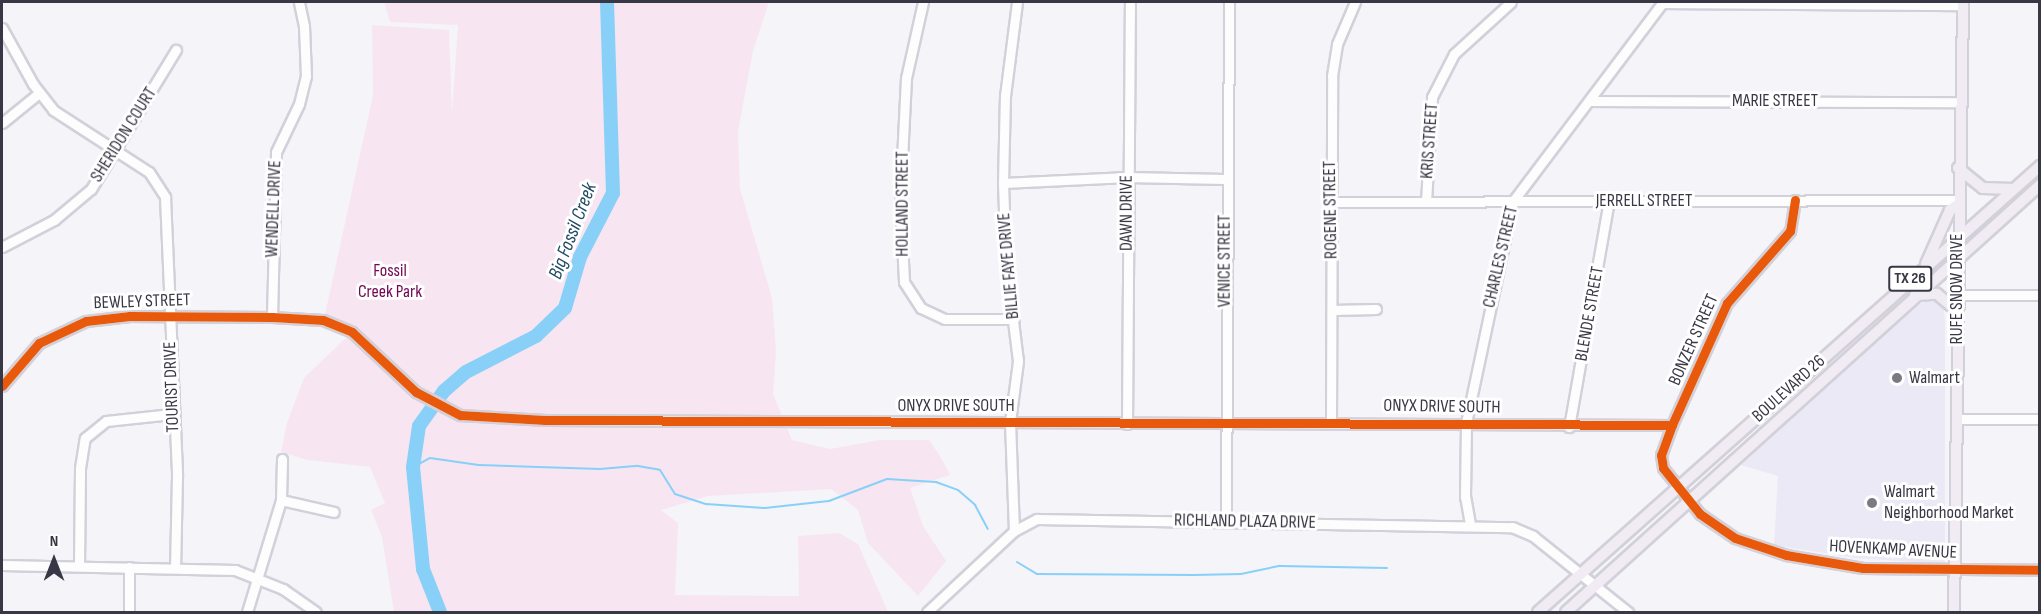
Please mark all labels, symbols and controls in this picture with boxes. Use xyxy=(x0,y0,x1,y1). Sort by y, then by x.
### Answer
street label: SHERIDON COURT xyxy=(86,84,162,186)
street label: MARIE STREET xyxy=(1732,90,1818,112)
street label: KRIS STREET xyxy=(1417,102,1443,180)
street label: HOLLAND STREET xyxy=(892,151,914,257)
street label: WENDELL DRIVE xyxy=(262,160,286,258)
street label: ROGENE STREET xyxy=(1319,161,1343,259)
street label: DAWN DRIVE xyxy=(1116,175,1138,251)
water label: Big Fossil Creek xyxy=(544,180,602,282)
street label: JERRELL STREET xyxy=(1596,190,1692,212)
street label: CHARLES STREET xyxy=(1479,204,1523,310)
street label: BILLIE FAYE DRIVE xyxy=(994,212,1024,320)
street label: VENICE STREET xyxy=(1214,215,1236,307)
street label: RUFE SNOW DRIVE xyxy=(1946,233,1968,345)
park label: Fossil Creek Park xyxy=(358,261,422,304)
street label: BLENDE STREET xyxy=(1571,265,1609,363)
road number: TX 26 xyxy=(1888,266,1932,292)
street label: BEWLEY STREET xyxy=(93,290,191,314)
street label: BONZER STREET xyxy=(1664,291,1724,389)
street label: TOURIST DRIVE xyxy=(160,341,184,433)
street label: BOULEVARD 26 xyxy=(1748,351,1830,427)
place label: Walmart xyxy=(1909,367,1960,389)
marker: Walmart xyxy=(1890,371,1904,385)
street label: ONYX DRIVE SOUTH xyxy=(897,395,1015,417)
street label: ONYX DRIVE SOUTH xyxy=(1383,395,1501,419)
place label: Walmart Neighborhood Market xyxy=(1884,482,2014,524)
marker: Walmart Neighborhood Market xyxy=(1865,496,1879,510)
street label: RICHLAND PLAZA DRIVE xyxy=(1174,510,1316,534)
north arrow xyxy=(24,530,84,590)
text: N xyxy=(50,532,58,551)
street label: HOVENKAMP AVENUE xyxy=(1829,536,1957,564)

